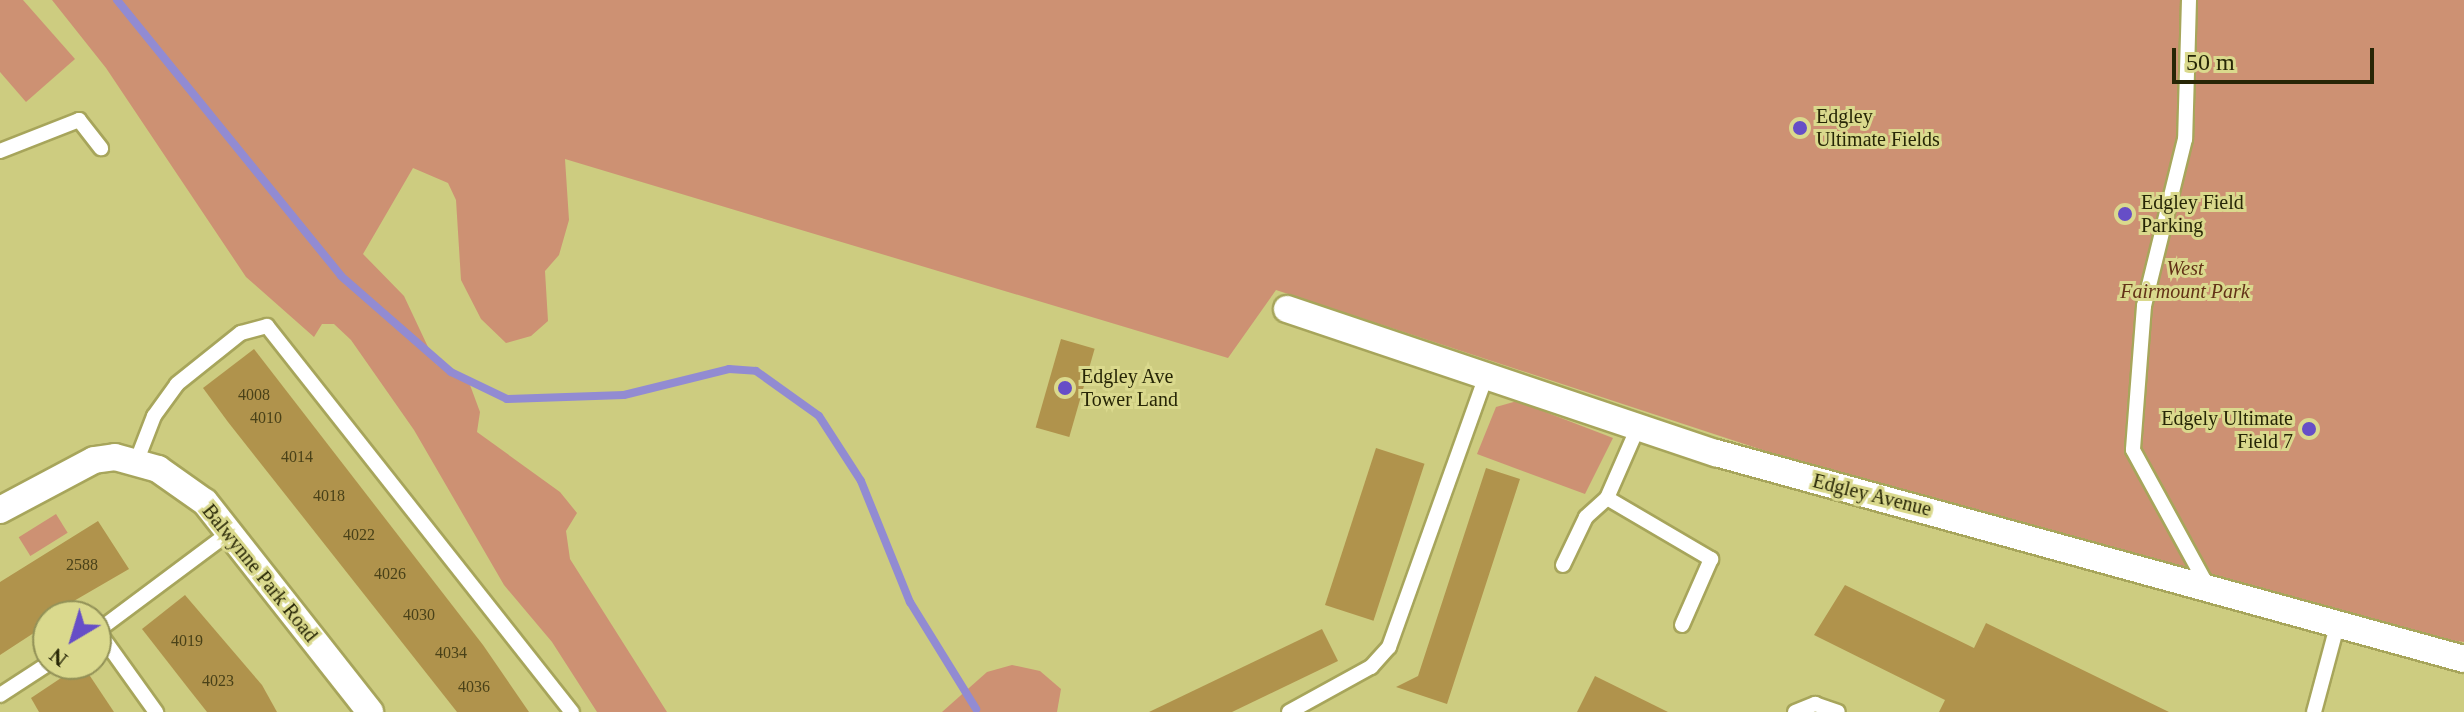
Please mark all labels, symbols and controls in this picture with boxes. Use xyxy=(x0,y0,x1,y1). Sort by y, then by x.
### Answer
scale bar xyxy=(2176,32,2378,82)
text: 50 m xyxy=(2186,49,2235,75)
place label: Edgley Ultimate Fields xyxy=(1816,104,1940,151)
marker: Edgley Ultimate Fields xyxy=(1791,119,1809,137)
place label: Edgley Field Parking xyxy=(2141,190,2244,237)
marker: Edgley Field Parking xyxy=(2116,205,2134,223)
park label: West Fairmount Park xyxy=(2120,256,2250,303)
place label: Edgley Ave Tower Land xyxy=(1081,364,1178,411)
marker: Edgley Ave Tower Land xyxy=(1056,379,1074,397)
house number: 4008 xyxy=(238,385,270,405)
place label: Edgely Ultimate Field 7 xyxy=(2161,406,2293,453)
house number: 4010 xyxy=(250,408,282,428)
marker: Edgely Ultimate Field 7 xyxy=(2300,420,2318,438)
house number: 4014 xyxy=(281,447,313,467)
street label: Edgley Avenue xyxy=(1810,469,1934,521)
house number: 4018 xyxy=(313,486,345,506)
street label: Balwynne Park Road xyxy=(197,499,323,647)
house number: 4022 xyxy=(343,525,375,545)
house number: 2588 xyxy=(66,555,98,575)
house number: 4026 xyxy=(374,564,406,584)
north arrow xyxy=(32,600,112,680)
house number: 4030 xyxy=(403,605,435,625)
house number: 4019 xyxy=(171,631,203,651)
text: N xyxy=(44,643,72,672)
house number: 4034 xyxy=(435,643,467,663)
house number: 4023 xyxy=(202,671,234,691)
house number: 4036 xyxy=(458,677,490,697)

